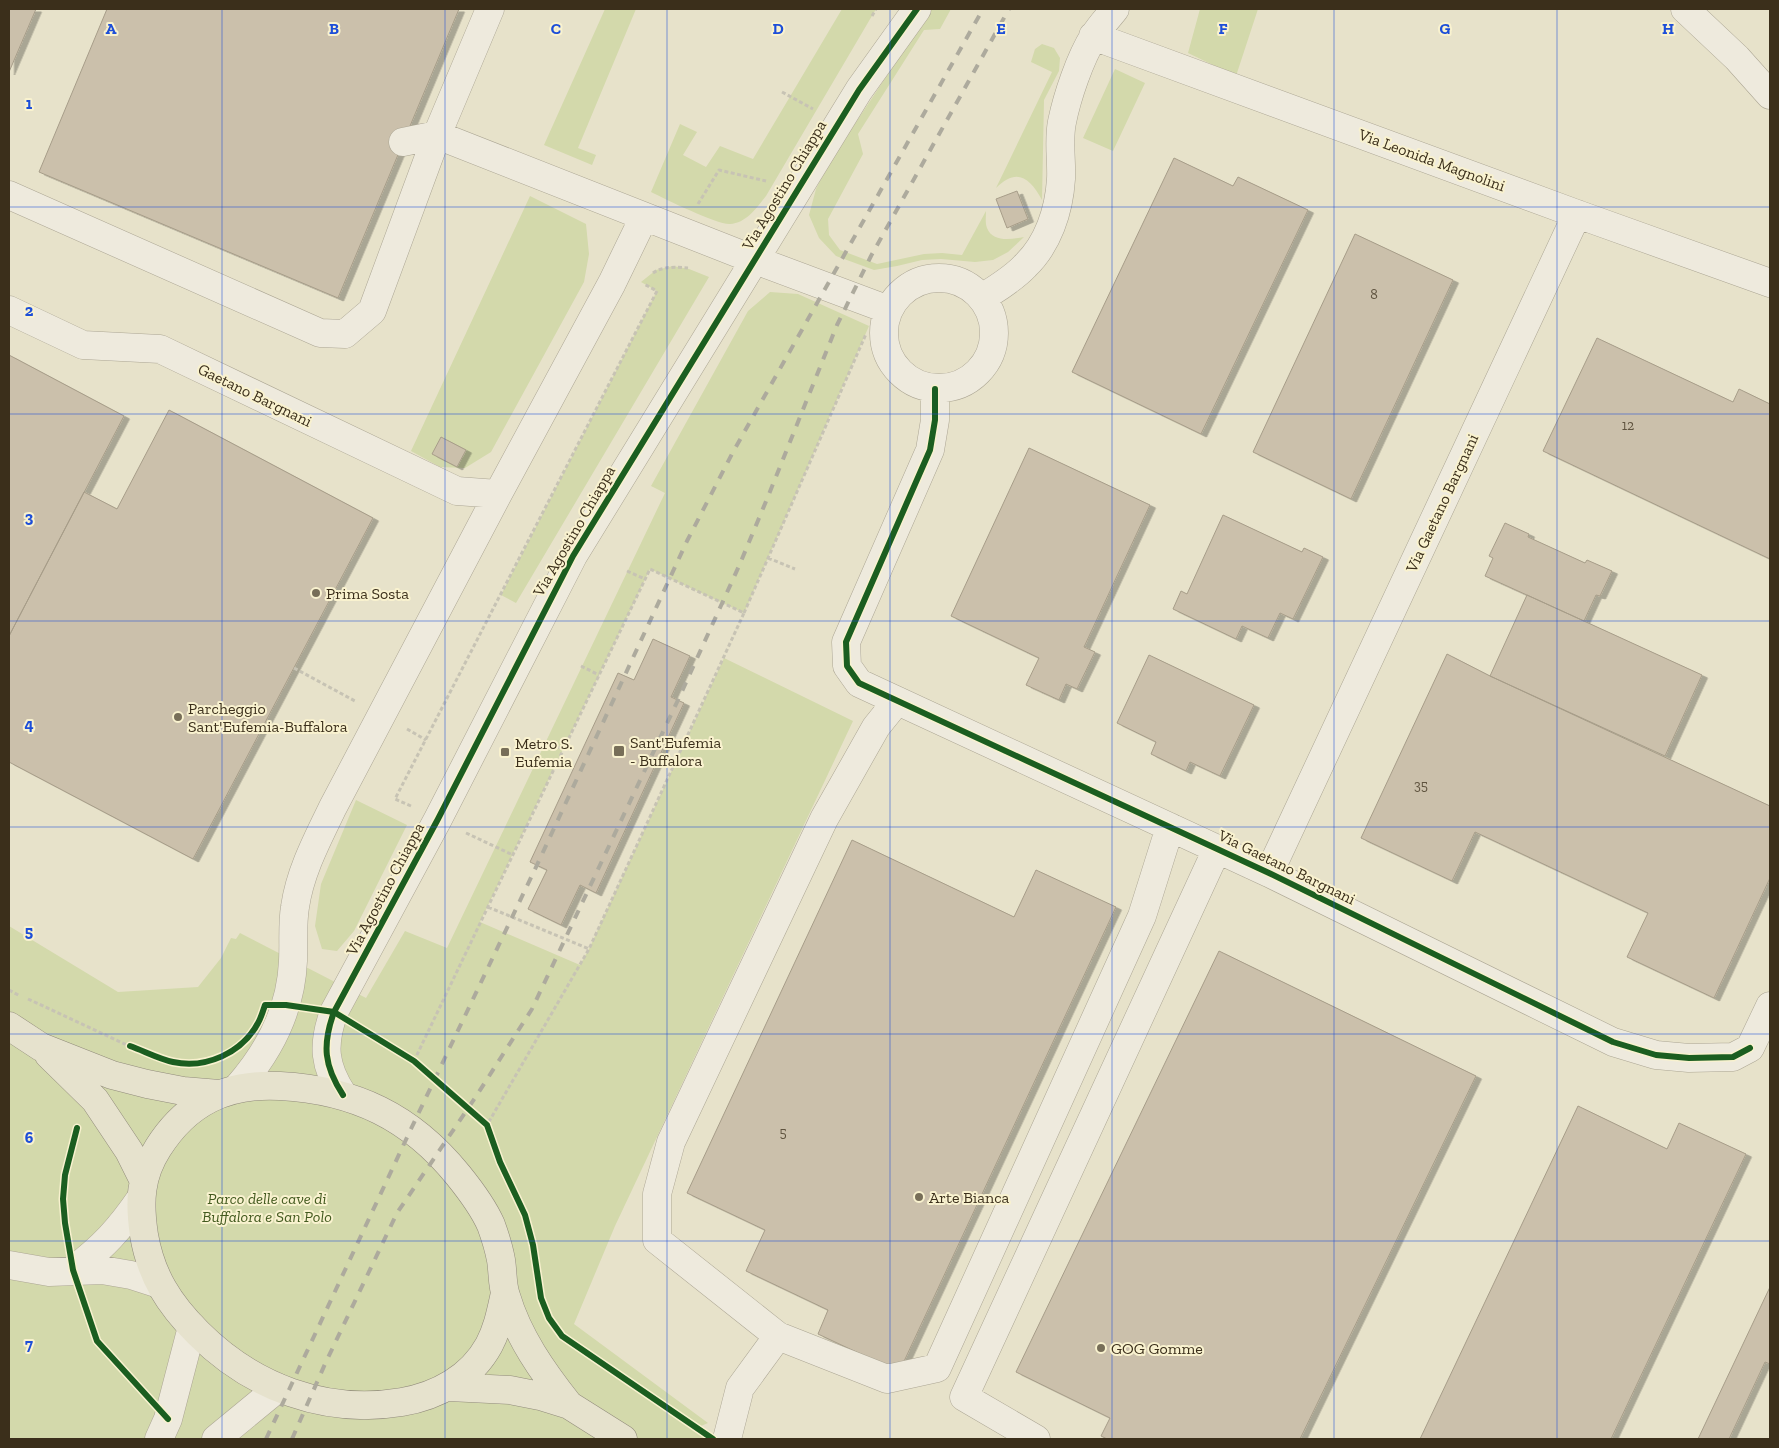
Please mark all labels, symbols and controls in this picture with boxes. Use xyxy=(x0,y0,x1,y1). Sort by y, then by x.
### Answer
text: A xyxy=(106,19,117,38)
text: B xyxy=(329,19,339,38)
text: C xyxy=(551,19,561,38)
text: D xyxy=(772,19,784,38)
text: E xyxy=(996,19,1006,38)
text: F xyxy=(1218,19,1228,38)
text: G xyxy=(1440,19,1451,38)
text: H xyxy=(1662,19,1674,38)
text: 1 xyxy=(26,94,33,113)
street label: Via Agostino Chiappa xyxy=(737,117,830,254)
street label: Via Leonida Magnolini xyxy=(1355,124,1508,195)
house number: 8 xyxy=(1370,286,1378,303)
text: 2 xyxy=(25,301,34,320)
street label: Gaetano Bargnani xyxy=(195,359,316,431)
house number: 12 xyxy=(1622,417,1634,434)
street label: Via Gaetano Bargnani xyxy=(1401,430,1483,576)
street label: Via Agostino Chiappa xyxy=(528,462,619,601)
text: 3 xyxy=(25,508,34,527)
place label: Prima Sosta xyxy=(326,584,409,603)
marker: Prima Sosta xyxy=(310,587,322,599)
place label: Parcheggio Sant'Eufemia-Buffalora xyxy=(188,699,348,736)
marker: Parcheggio Sant'Eufemia-Buffalora xyxy=(172,711,184,723)
text: 4 xyxy=(24,715,34,734)
place label: Sant'Eufemia - Buffalora xyxy=(630,733,722,770)
place label: Metro S. Eufemia xyxy=(515,734,573,771)
marker: Sant'Eufemia - Buffalora xyxy=(612,744,626,758)
marker: Metro S. Eufemia xyxy=(499,746,511,758)
house number: 35 xyxy=(1414,777,1428,794)
street label: Via Agostino Chiappa xyxy=(341,819,428,960)
street label: Via Gaetano Bargnani xyxy=(1214,825,1359,909)
text: 5 xyxy=(25,922,33,941)
house number: 5 xyxy=(779,1124,787,1141)
text: 6 xyxy=(25,1128,34,1147)
place label: Arte Bianca xyxy=(929,1188,1010,1207)
park label: Parco delle cave di Buffalora e San Polo xyxy=(202,1189,332,1226)
marker: Arte Bianca xyxy=(913,1191,925,1203)
text: 7 xyxy=(25,1335,33,1354)
place label: GOG Gomme xyxy=(1111,1339,1203,1358)
marker: GOG Gomme xyxy=(1095,1342,1107,1354)

